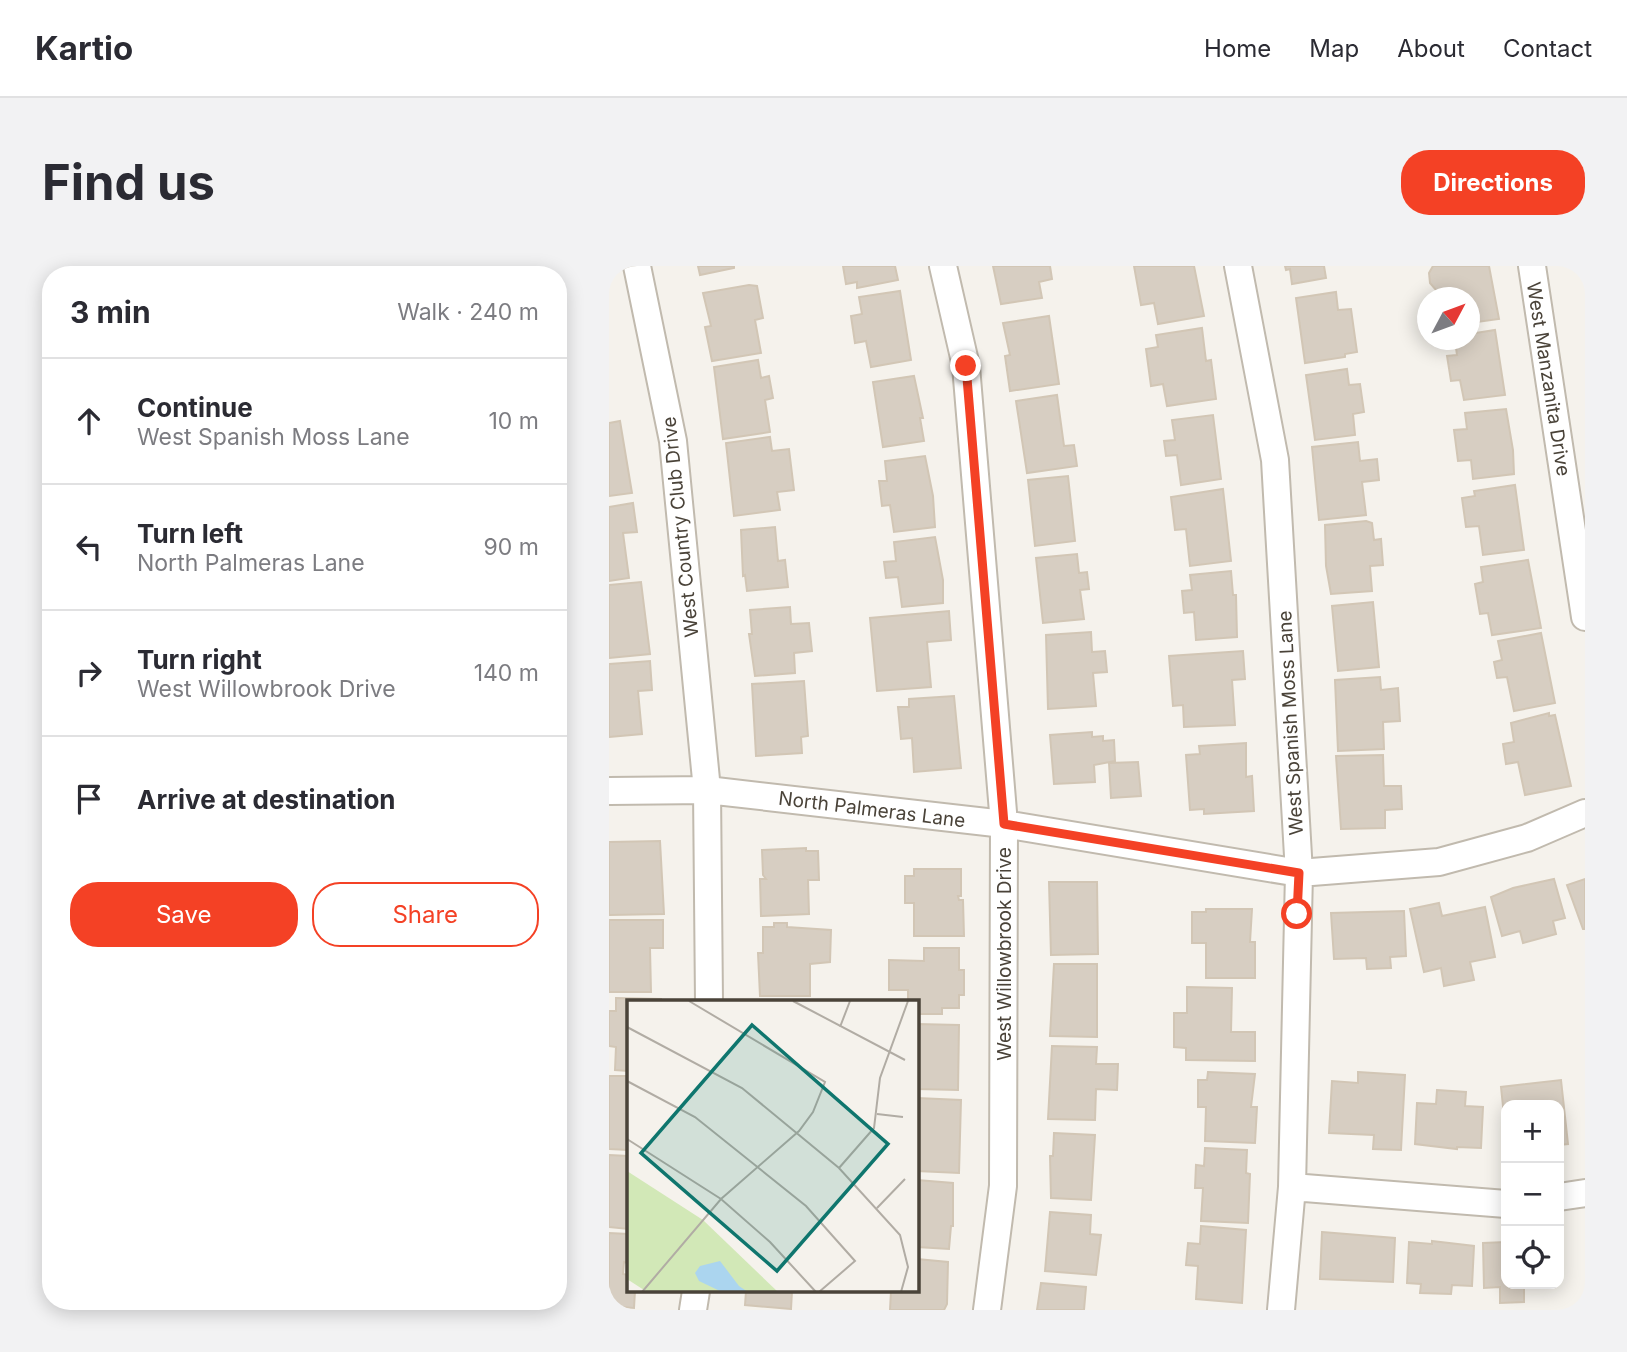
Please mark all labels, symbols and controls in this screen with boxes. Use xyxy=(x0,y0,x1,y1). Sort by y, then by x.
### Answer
text: Kartio xyxy=(35,28,133,68)
text: Home xyxy=(1204,34,1271,63)
text: Map xyxy=(1309,34,1359,63)
text: About xyxy=(1397,34,1465,63)
text: Contact xyxy=(1503,34,1592,63)
button: Directions xyxy=(1401,150,1585,215)
text: Find us xyxy=(42,153,215,212)
street label: West Manzanita Drive xyxy=(1522,281,1575,478)
north arrow xyxy=(1417,287,1480,350)
text: 3 min xyxy=(70,294,151,330)
text: Walk · 240 m xyxy=(397,298,539,326)
route end xyxy=(950,350,981,381)
text: Continue xyxy=(137,392,253,423)
icon: ahead xyxy=(70,402,108,440)
text: 10 m xyxy=(489,407,539,435)
street label: West Country Club Drive xyxy=(657,416,704,638)
text: West Spanish Moss Lane xyxy=(137,423,410,451)
text: Turn left xyxy=(137,518,243,549)
icon: left xyxy=(70,528,108,566)
text: 90 m xyxy=(484,533,539,561)
text: North Palmeras Lane xyxy=(137,549,365,577)
street label: West Spanish Moss Lane xyxy=(1273,610,1308,836)
text: Turn right xyxy=(137,644,262,675)
icon: right xyxy=(70,654,108,692)
text: 140 m xyxy=(474,659,539,687)
text: West Willowbrook Drive xyxy=(137,675,396,703)
icon: arrive xyxy=(70,780,108,818)
text: Arrive at destination xyxy=(137,784,396,815)
street label: North Palmeras Lane xyxy=(777,787,967,832)
street label: West Willowbrook Drive xyxy=(993,847,1016,1061)
button: Save xyxy=(70,882,298,947)
button: Share xyxy=(312,882,539,947)
route start xyxy=(1281,898,1312,929)
inset map xyxy=(627,1000,919,1292)
map controls xyxy=(1501,1100,1564,1289)
button: + xyxy=(1501,1100,1564,1163)
button: − xyxy=(1501,1163,1564,1226)
button: locate xyxy=(1501,1226,1564,1289)

